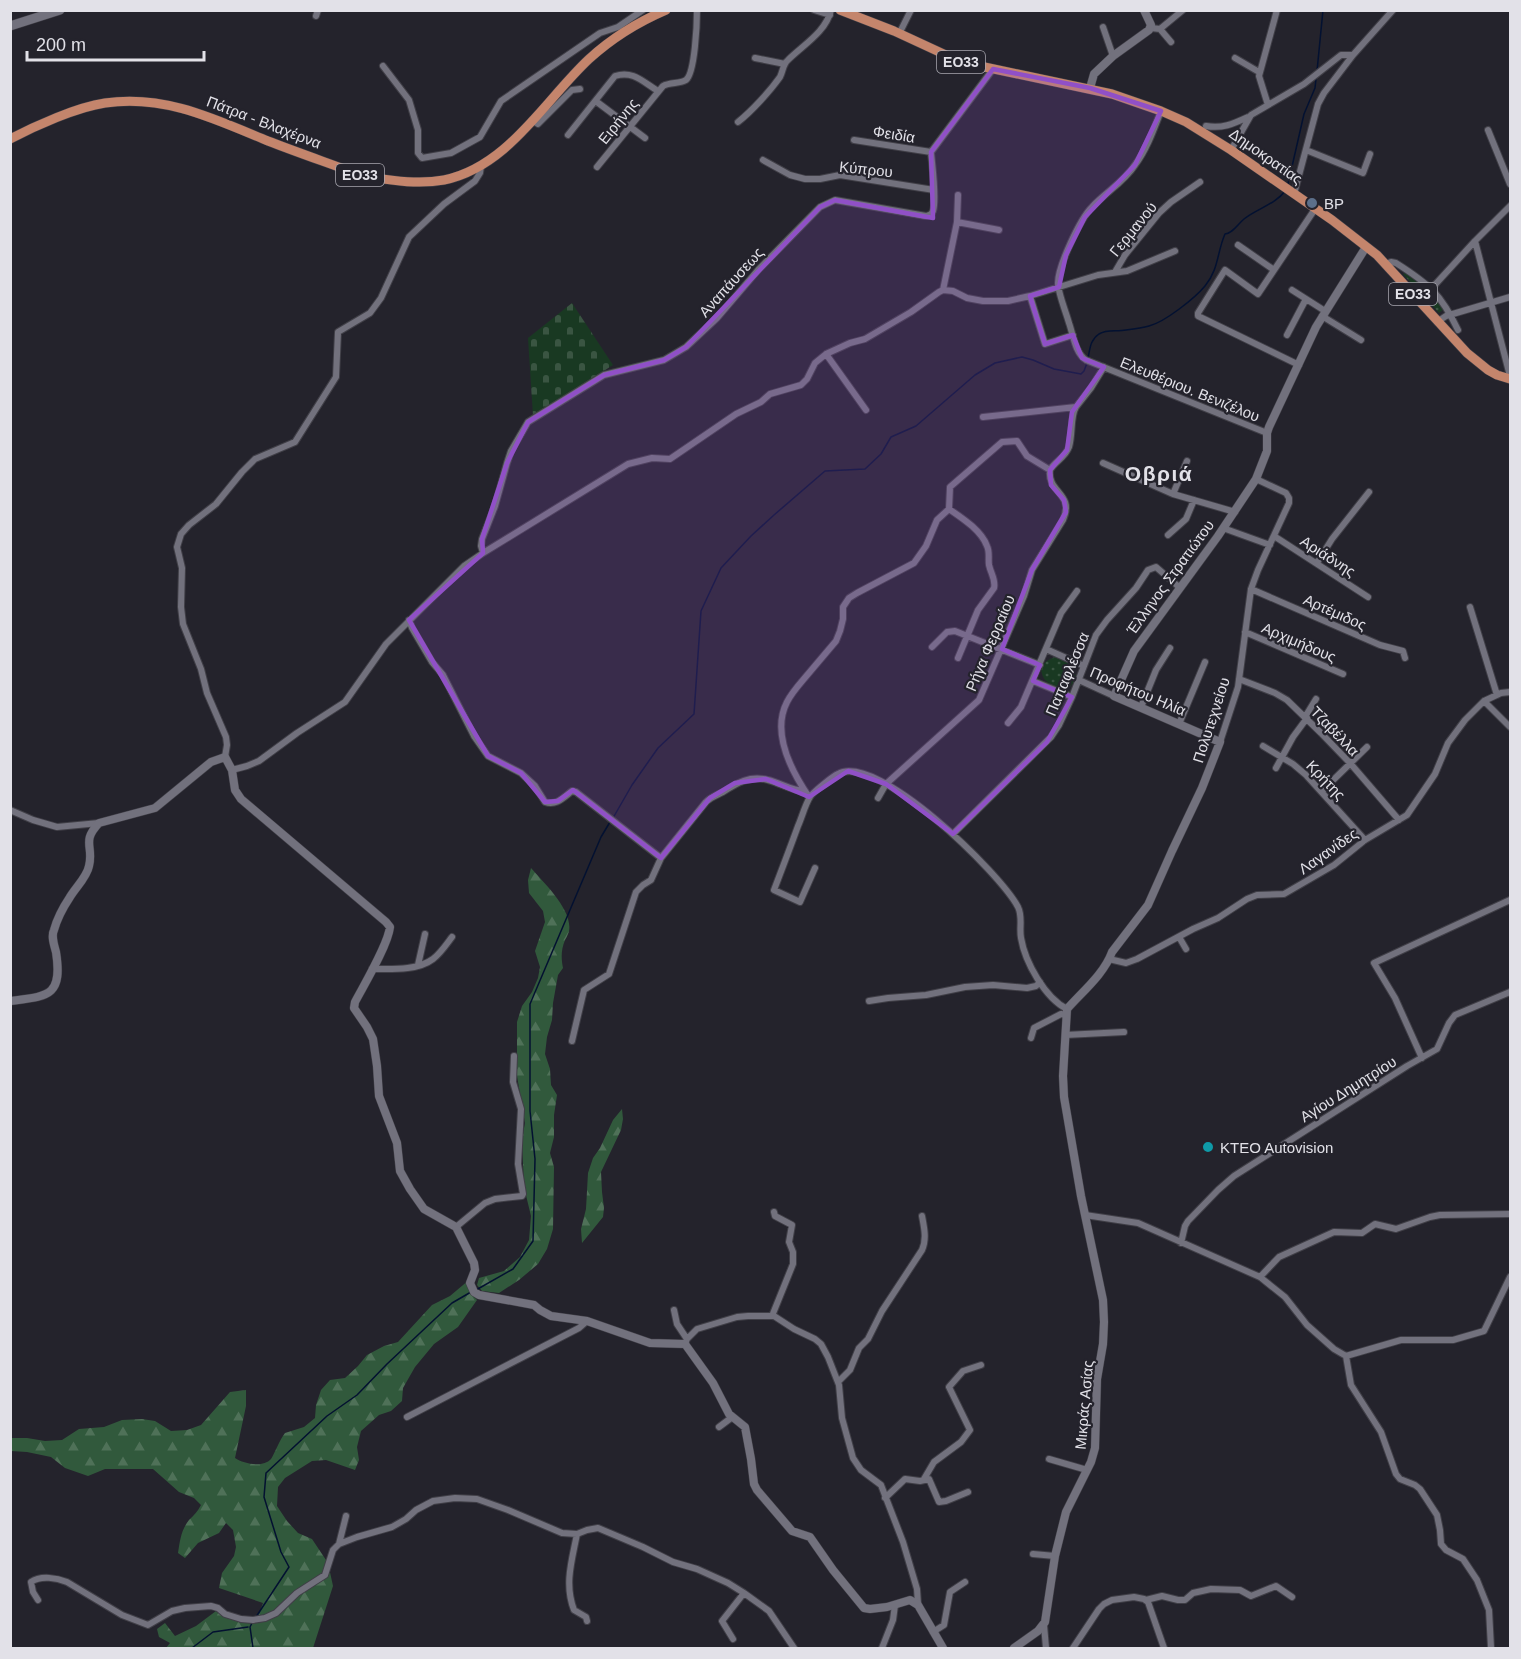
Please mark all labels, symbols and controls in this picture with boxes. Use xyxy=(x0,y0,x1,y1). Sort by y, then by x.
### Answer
scale bar xyxy=(27,24,204,62)
text: 200 m xyxy=(36,35,86,55)
road number: ΕΟ33 xyxy=(937,51,985,73)
street label: Πάτρα - Βλαχέρνα xyxy=(204,92,324,152)
street label: Ειρήνης xyxy=(595,95,641,147)
street label: Φειδία xyxy=(872,122,917,146)
street label: Δημοκρατίας xyxy=(1226,125,1306,187)
street label: Κύπρου xyxy=(838,158,894,180)
road number: ΕΟ33 xyxy=(336,164,384,186)
place label: BP xyxy=(1324,195,1344,212)
marker: BP xyxy=(1305,196,1319,210)
street label: Γερμανού xyxy=(1106,198,1160,260)
street label: Αναπάυσεως xyxy=(695,244,767,320)
road number: ΕΟ33 xyxy=(1389,283,1437,305)
street label: Ελευθέριου. Βενιζέλου xyxy=(1118,353,1262,425)
district label: Οβριά xyxy=(1125,462,1193,485)
street label: Έλληνος Στρατιώτου xyxy=(1122,517,1217,638)
street label: Αριάδνης xyxy=(1297,532,1359,580)
street label: Αρτέμιδος xyxy=(1301,591,1369,633)
street label: Ρήγα Φερραίου xyxy=(962,592,1018,694)
street label: Αρχιμήδους xyxy=(1259,619,1339,665)
street label: Παπαφλέσσα xyxy=(1042,629,1092,718)
street label: Προφήτου Ηλία xyxy=(1087,663,1189,719)
street label: Πολυτεχνείου xyxy=(1189,675,1233,765)
street label: Τζαβέλλα xyxy=(1307,703,1363,760)
street label: Κρήτης xyxy=(1303,757,1349,803)
street label: Λαγανίδες xyxy=(1295,825,1361,877)
street label: Αγίου Δημητρίου xyxy=(1297,1053,1399,1125)
place label: KTEO Autovision xyxy=(1220,1139,1333,1156)
marker: KTEO Autovision xyxy=(1201,1140,1215,1154)
street label: Μικράς Ασίας xyxy=(1072,1360,1096,1450)

